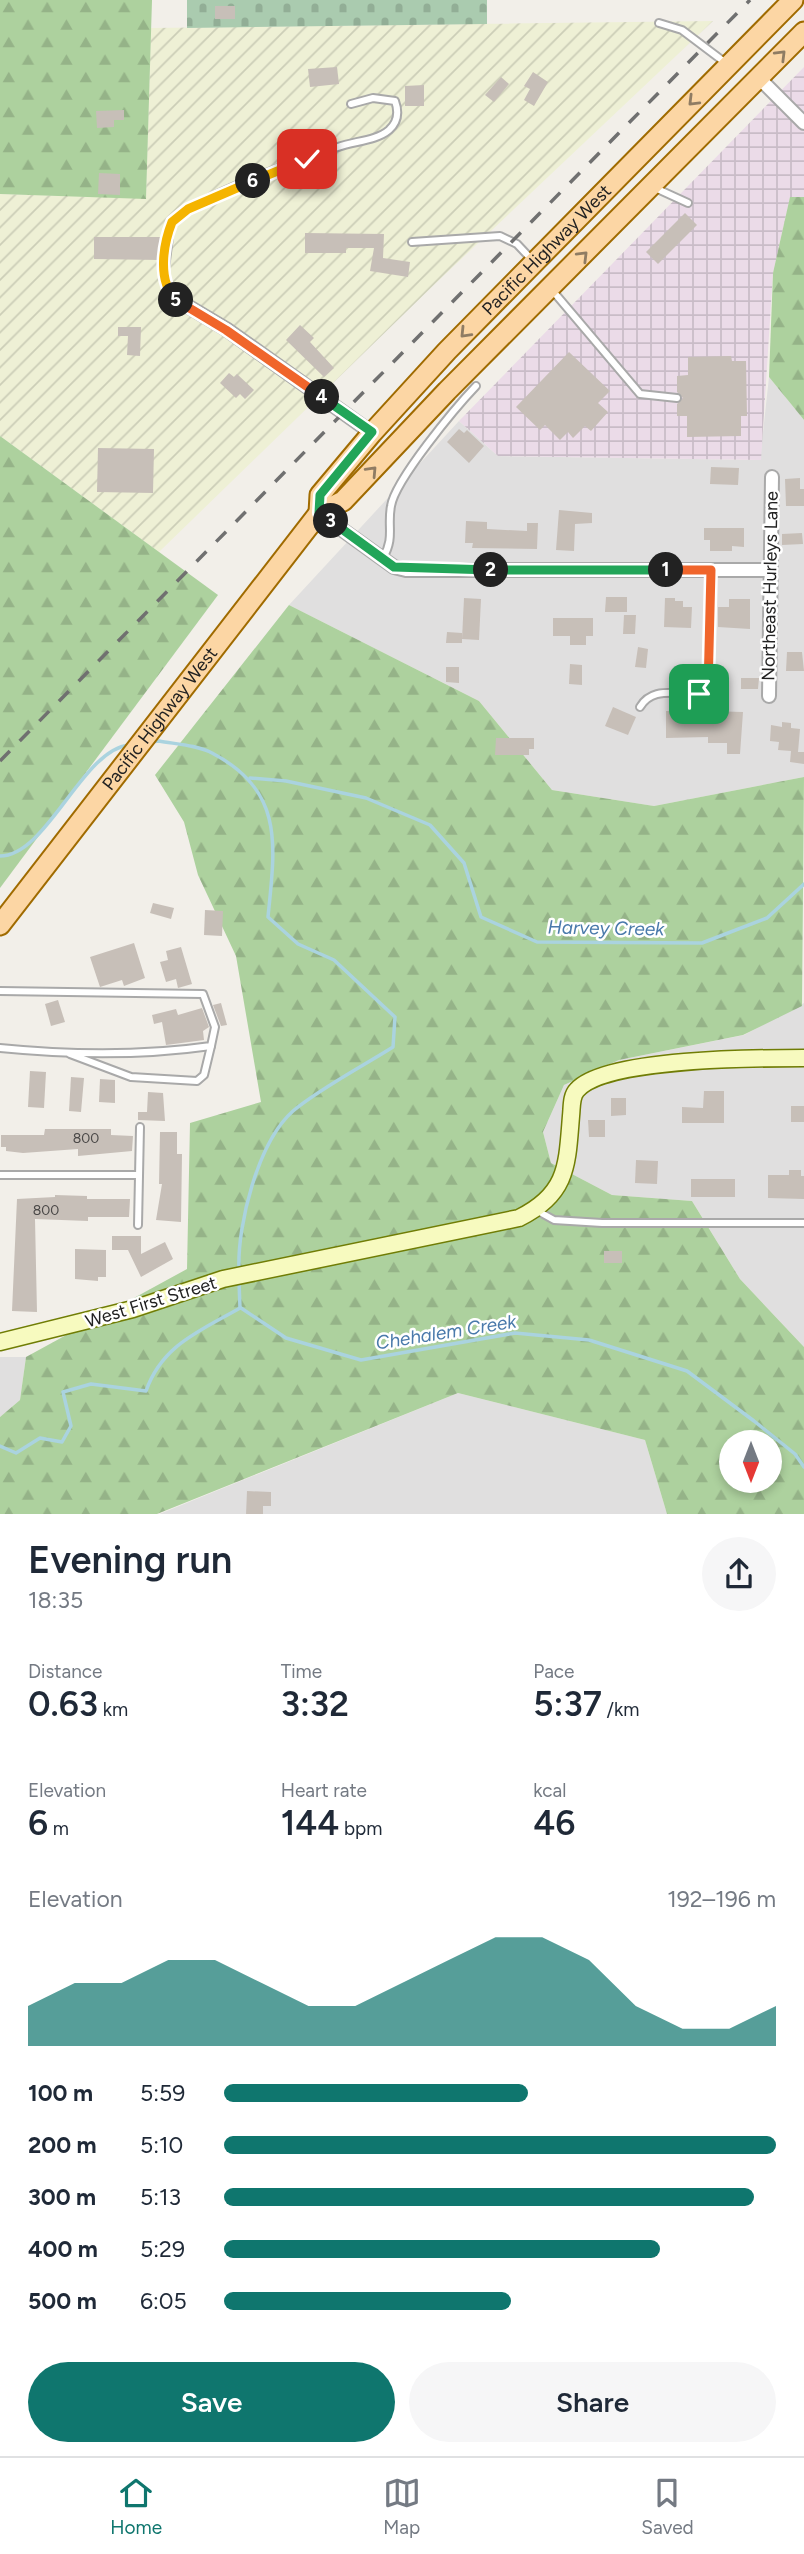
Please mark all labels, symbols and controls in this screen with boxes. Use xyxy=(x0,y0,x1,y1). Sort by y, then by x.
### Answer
one-way arrow xyxy=(773,50,786,63)
one-way arrow xyxy=(689,93,702,106)
pin xyxy=(277,129,337,189)
icon: check xyxy=(288,140,326,178)
pin: 6 xyxy=(236,164,270,198)
text: 6 xyxy=(247,169,258,192)
street label: Pacific Highway West xyxy=(477,180,616,320)
one-way arrow xyxy=(574,251,587,264)
pin: 5 xyxy=(158,282,194,318)
text: 5 xyxy=(170,288,181,311)
one-way arrow xyxy=(460,325,473,338)
pin: 4 xyxy=(304,380,340,414)
text: 4 xyxy=(315,385,328,408)
one-way arrow xyxy=(363,466,376,479)
street label: Northeast Hurleys Lane xyxy=(757,491,783,681)
pin: 3 xyxy=(314,504,348,538)
text: 3 xyxy=(325,509,336,532)
pin: 2 xyxy=(474,552,508,588)
pin: 1 xyxy=(648,552,684,588)
text: 2 xyxy=(485,558,496,581)
text: 1 xyxy=(661,558,670,581)
street label: Pacific Highway West xyxy=(97,643,222,795)
pin xyxy=(669,664,729,724)
icon: arrive xyxy=(680,675,718,713)
water label: Harvey Creek xyxy=(547,915,665,941)
house number: 800 xyxy=(73,1130,99,1147)
house number: 800 xyxy=(33,1202,59,1219)
street label: West First Street xyxy=(83,1272,219,1332)
water label: Chehalem Creek xyxy=(374,1309,519,1354)
north arrow xyxy=(719,1430,782,1493)
map controls xyxy=(719,1430,782,1493)
text: Evening run xyxy=(28,1537,232,1583)
button: share xyxy=(702,1537,776,1611)
text: 18:35 xyxy=(28,1586,83,1614)
text: Distance xyxy=(28,1660,102,1683)
text: Time xyxy=(281,1660,322,1683)
text: Pace xyxy=(533,1660,574,1683)
text: 0.63 xyxy=(28,1683,98,1725)
text: 3:32 xyxy=(281,1683,349,1725)
text: 5:37 xyxy=(533,1683,602,1725)
text: km xyxy=(98,1698,128,1721)
text: /km xyxy=(602,1698,639,1721)
text: Elevation xyxy=(28,1779,106,1802)
text: Heart rate xyxy=(281,1779,367,1802)
text: kcal xyxy=(533,1779,567,1802)
text: 6 xyxy=(28,1802,48,1844)
text: 144 xyxy=(281,1802,339,1844)
text: 46 xyxy=(533,1802,575,1844)
text: m xyxy=(48,1817,69,1840)
text: bpm xyxy=(339,1817,383,1840)
text: Elevation xyxy=(28,1885,123,1913)
text: 192–196 m xyxy=(667,1885,776,1913)
text: 100 m xyxy=(28,2079,93,2107)
text: 5:59 xyxy=(140,2079,185,2107)
text: 200 m xyxy=(28,2131,97,2159)
text: 5:10 xyxy=(140,2131,183,2159)
text: 300 m xyxy=(28,2183,96,2211)
text: 5:13 xyxy=(140,2183,181,2211)
text: 400 m xyxy=(28,2235,98,2263)
text: 5:29 xyxy=(140,2235,185,2263)
text: 500 m xyxy=(28,2287,97,2315)
text: 6:05 xyxy=(140,2287,187,2315)
button: Save xyxy=(28,2362,395,2442)
button: Share xyxy=(409,2362,776,2442)
tab: Home xyxy=(110,2474,162,2539)
tab: Map xyxy=(383,2474,421,2539)
tab: Saved xyxy=(641,2474,694,2539)

